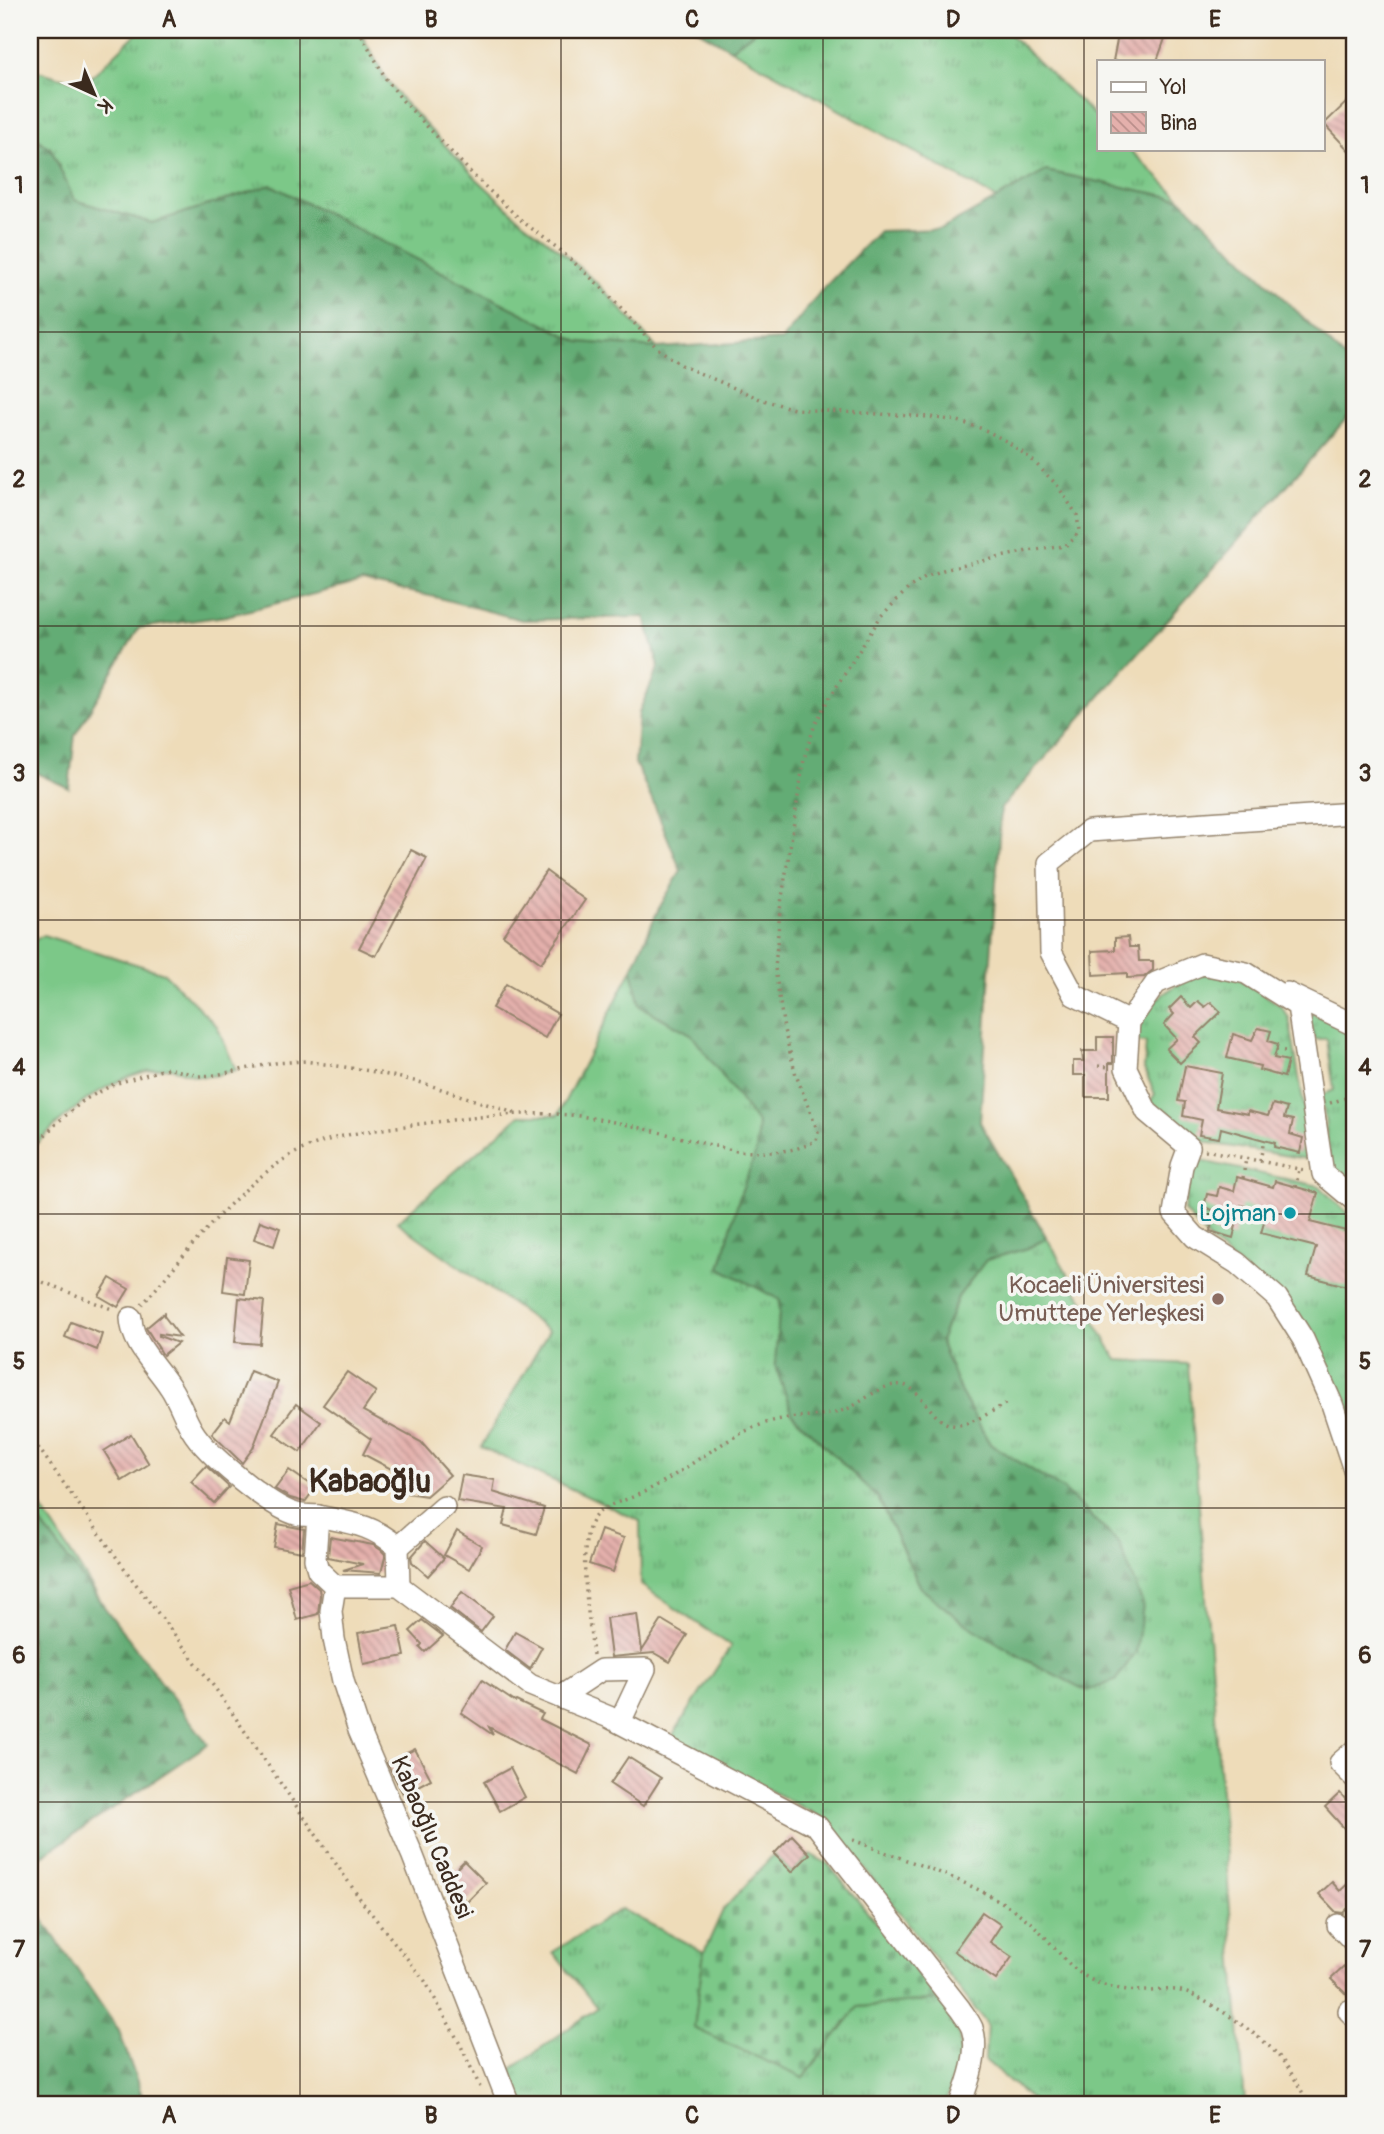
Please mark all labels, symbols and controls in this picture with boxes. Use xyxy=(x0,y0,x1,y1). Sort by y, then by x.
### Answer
text: A xyxy=(162,5,177,34)
text: B xyxy=(424,5,438,34)
text: C xyxy=(685,5,699,34)
text: D xyxy=(946,5,960,34)
text: E xyxy=(1209,5,1221,34)
north arrow xyxy=(60,60,130,130)
legend xyxy=(1097,60,1324,150)
text: Yol xyxy=(1159,74,1187,101)
text: K xyxy=(92,93,118,118)
text: Bina xyxy=(1160,110,1197,137)
text: 1 xyxy=(15,171,24,200)
text: 1 xyxy=(1361,171,1370,200)
text: 2 xyxy=(13,465,26,494)
text: 2 xyxy=(1359,465,1372,494)
text: 3 xyxy=(13,759,25,788)
text: 3 xyxy=(1359,759,1371,788)
text: 4 xyxy=(12,1053,26,1082)
text: 4 xyxy=(1358,1053,1372,1082)
place label: Lojman xyxy=(1199,1199,1276,1228)
marker: Lojman xyxy=(1282,1205,1298,1221)
place label: Kocaeli Üniversitesi Umuttepe Yerleşkesi xyxy=(998,1271,1204,1328)
marker: Kocaeli Üniversitesi Umuttepe Yerleşkesi xyxy=(1210,1291,1226,1307)
text: 5 xyxy=(13,1347,25,1376)
text: 5 xyxy=(1359,1347,1371,1376)
district label: Kabaoğlu xyxy=(309,1462,431,1502)
text: 6 xyxy=(12,1641,26,1670)
text: 6 xyxy=(1358,1641,1372,1670)
street label: Kabaoğlu Caddesi xyxy=(384,1752,479,1923)
text: 7 xyxy=(13,1935,26,1964)
text: 7 xyxy=(1359,1935,1372,1964)
text: A xyxy=(162,2101,177,2130)
text: B xyxy=(424,2101,438,2130)
text: C xyxy=(685,2101,699,2130)
text: D xyxy=(946,2101,960,2130)
text: E xyxy=(1209,2101,1221,2130)

